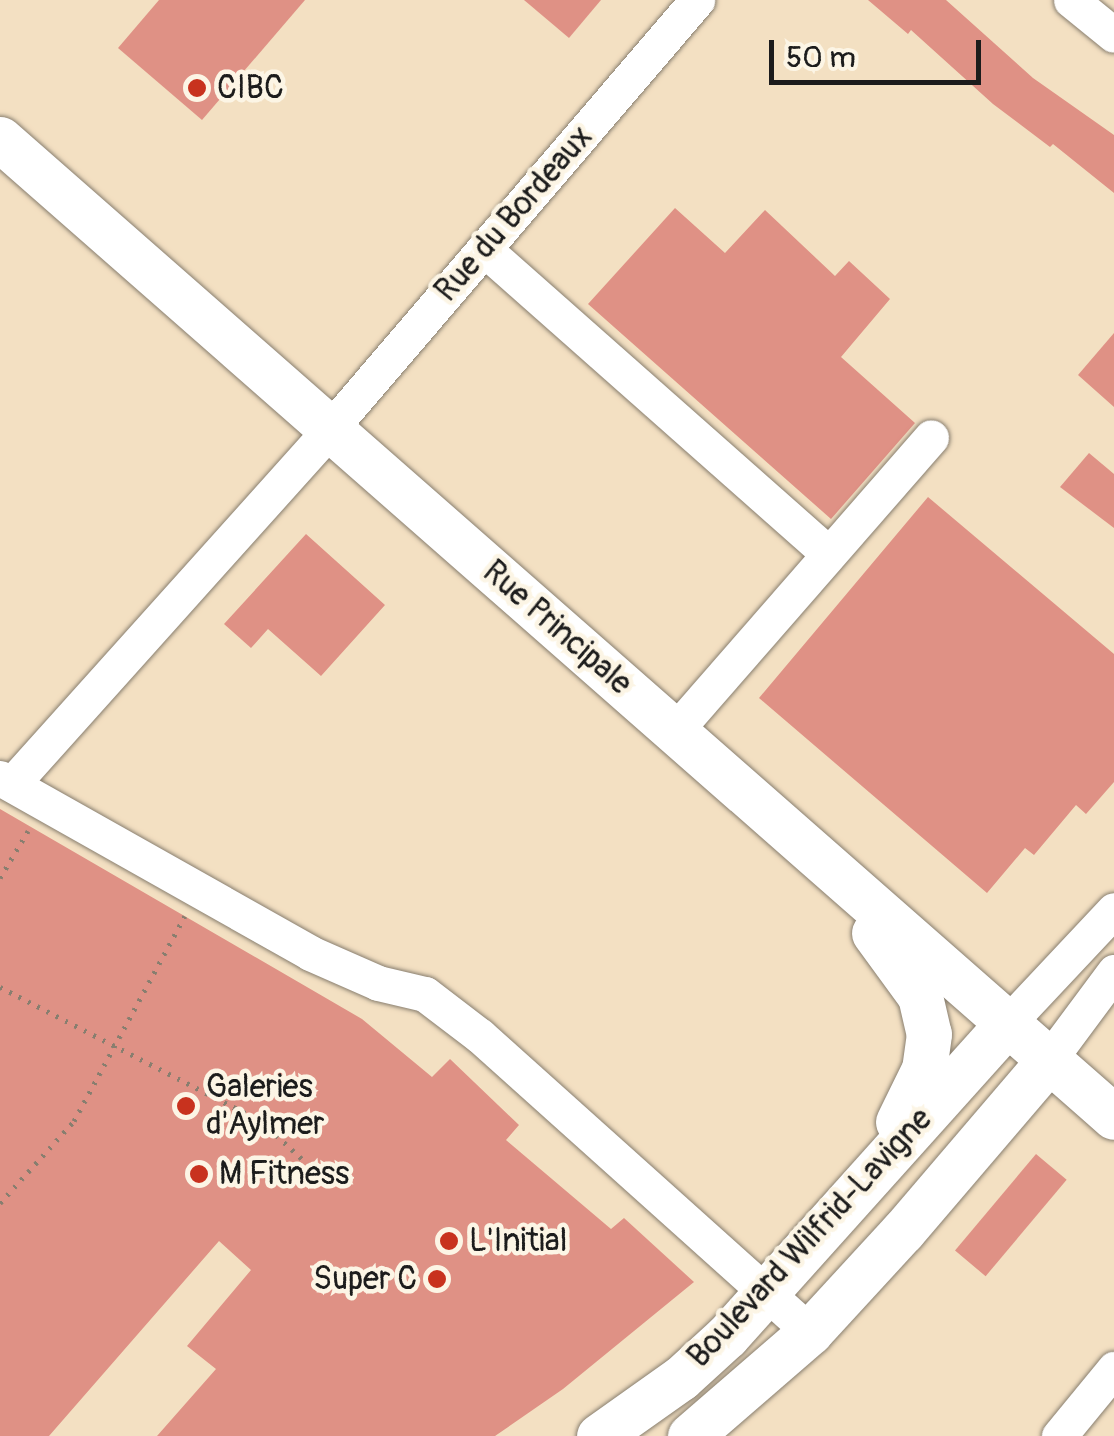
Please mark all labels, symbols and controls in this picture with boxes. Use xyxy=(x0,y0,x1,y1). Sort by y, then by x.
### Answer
scale bar xyxy=(774,20,986,82)
text: 50 m xyxy=(786,39,856,76)
place label: CIBC xyxy=(217,69,284,107)
marker: CIBC xyxy=(186,77,208,99)
street label: Rue du Bordeaux xyxy=(427,118,601,310)
street label: Rue Principale xyxy=(475,553,639,703)
place label: Galeries d'Aylmer xyxy=(206,1069,324,1144)
marker: Galeries d'Aylmer xyxy=(175,1095,197,1117)
street label: Boulevard Wilfrid-Lavigne xyxy=(680,1100,940,1376)
place label: M Fitness xyxy=(219,1155,349,1193)
marker: M Fitness xyxy=(188,1163,210,1185)
place label: L'Initial xyxy=(469,1222,567,1260)
marker: L'Initial xyxy=(438,1230,460,1252)
place label: Super C xyxy=(313,1260,417,1298)
marker: Super C xyxy=(426,1268,448,1290)

